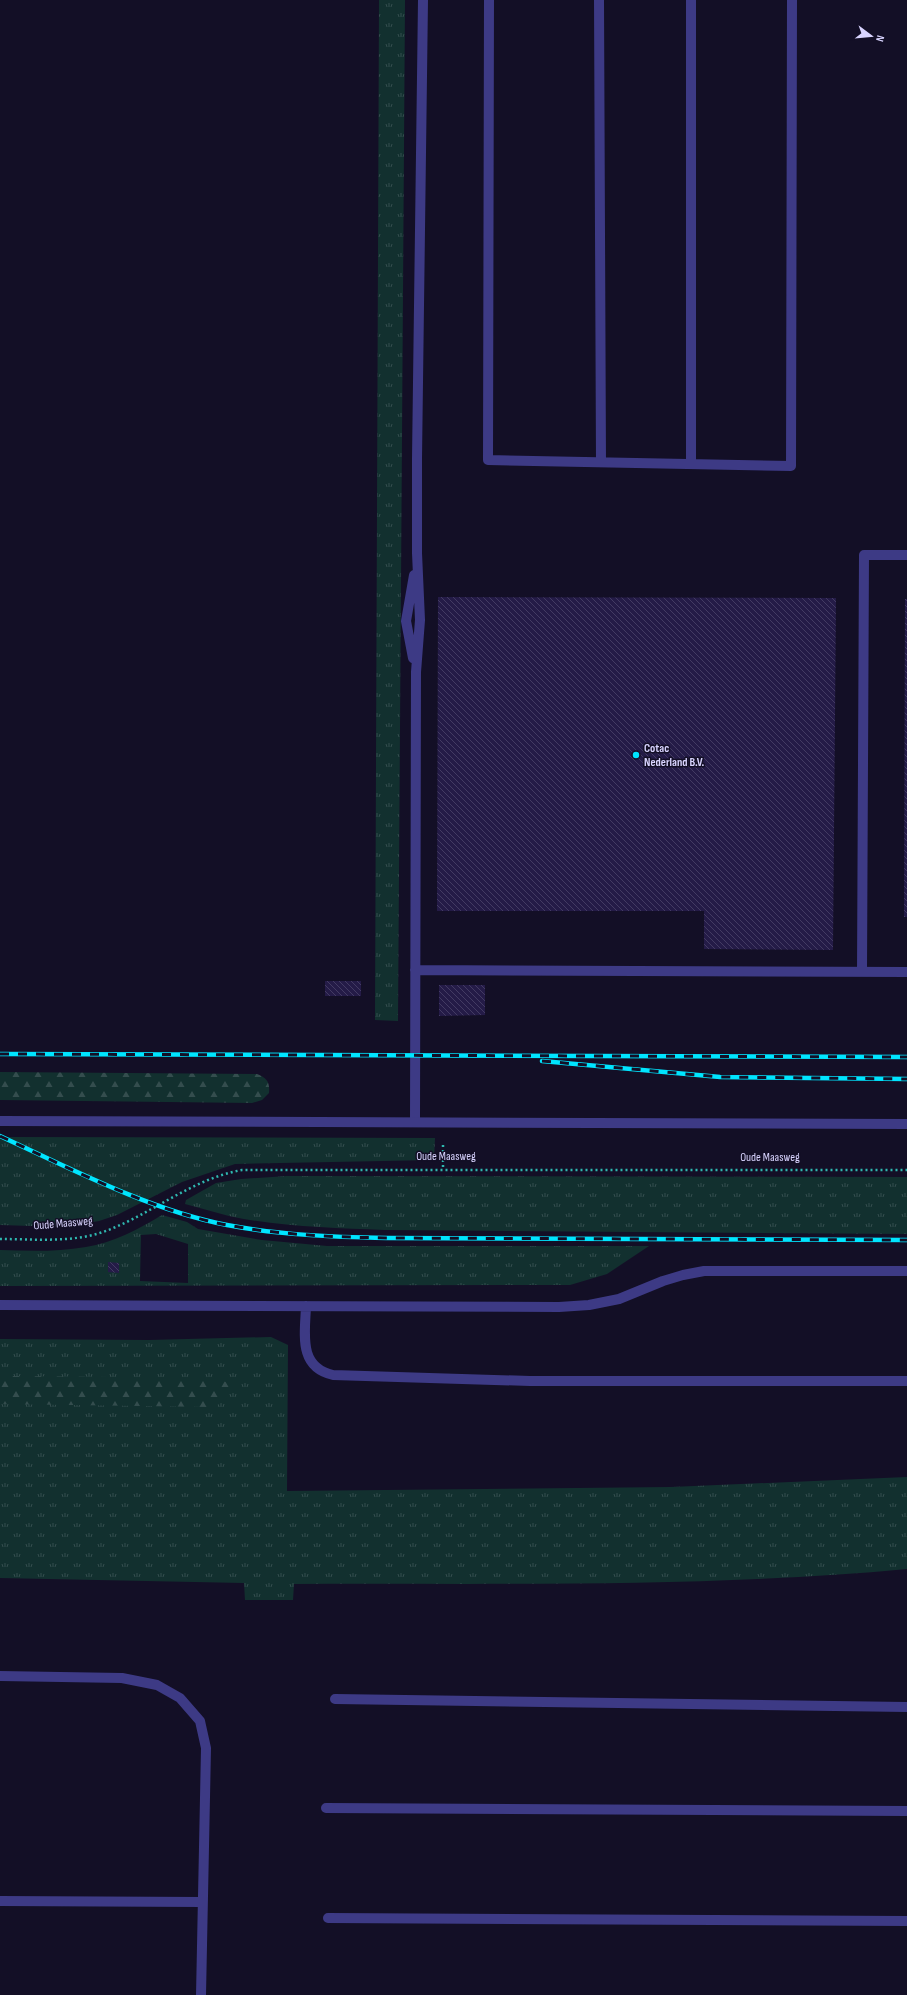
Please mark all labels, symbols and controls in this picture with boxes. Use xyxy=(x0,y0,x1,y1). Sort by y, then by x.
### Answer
north arrow xyxy=(851,16,891,56)
text: N xyxy=(873,34,887,43)
place label: Cotac Nederland B.V. xyxy=(644,741,705,770)
marker: Cotac Nederland B.V. xyxy=(631,750,641,760)
street label: Oude Maasweg xyxy=(416,1149,476,1164)
street label: Oude Maasweg xyxy=(740,1150,800,1165)
street label: Oude Maasweg xyxy=(33,1213,94,1234)

